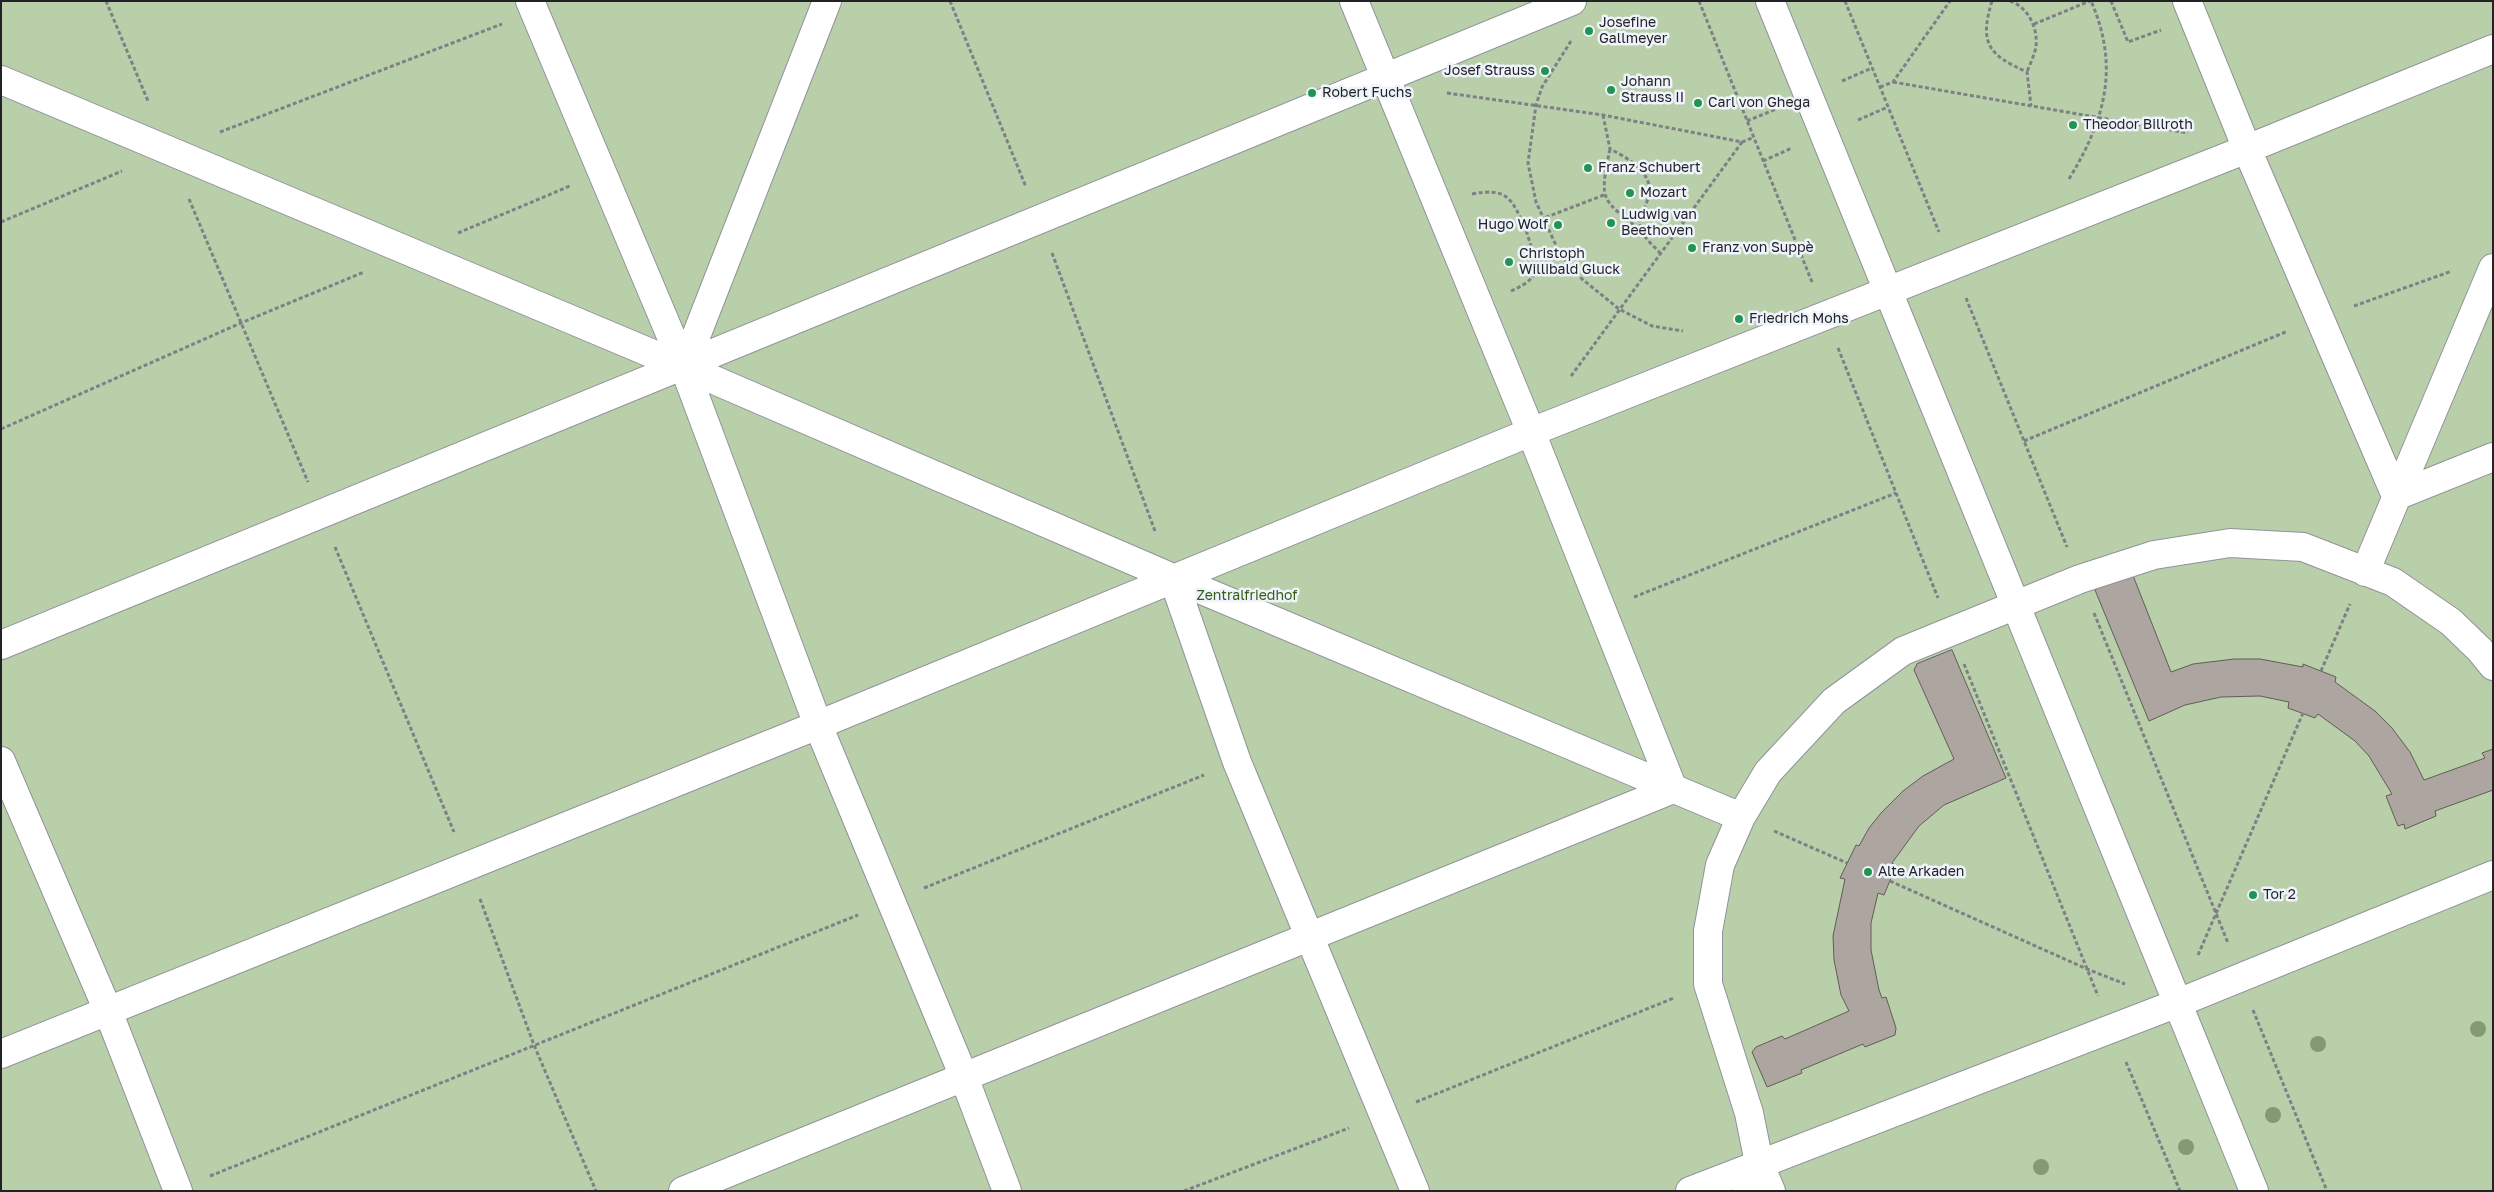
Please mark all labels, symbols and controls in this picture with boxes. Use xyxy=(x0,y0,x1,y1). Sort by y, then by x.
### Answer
place label: Josefine Gallmeyer xyxy=(1599,15,1667,48)
marker: Josefine Gallmeyer xyxy=(1583,25,1595,37)
place label: Josef Strauss xyxy=(1444,63,1535,79)
marker: Josef Strauss xyxy=(1539,65,1551,77)
place label: Johann Strauss II xyxy=(1621,74,1684,106)
marker: Johann Strauss II xyxy=(1605,84,1617,96)
place label: Robert Fuchs xyxy=(1322,85,1412,101)
marker: Robert Fuchs xyxy=(1306,87,1318,99)
place label: Carl von Ghega xyxy=(1708,95,1810,111)
marker: Carl von Ghega xyxy=(1692,97,1704,109)
place label: Theodor Billroth xyxy=(2083,117,2193,133)
marker: Theodor Billroth xyxy=(2067,119,2079,131)
place label: Franz Schubert xyxy=(1598,160,1701,176)
marker: Franz Schubert xyxy=(1582,162,1594,174)
place label: Mozart xyxy=(1640,185,1687,201)
marker: Mozart xyxy=(1624,187,1636,199)
place label: Ludwig van Beethoven xyxy=(1621,207,1697,240)
place label: Hugo Wolf xyxy=(1478,217,1548,233)
marker: Ludwig van Beethoven xyxy=(1605,217,1617,229)
marker: Hugo Wolf xyxy=(1552,219,1564,231)
place label: Franz von Suppè xyxy=(1702,240,1814,256)
marker: Franz von Suppè xyxy=(1686,242,1698,254)
place label: Christoph Willibald Gluck xyxy=(1519,246,1620,278)
marker: Christoph Willibald Gluck xyxy=(1503,256,1515,268)
place label: Friedrich Mohs xyxy=(1749,311,1849,327)
marker: Friedrich Mohs xyxy=(1733,313,1745,325)
park label: Zentralfriedhof xyxy=(1197,588,1297,604)
place label: Alte Arkaden xyxy=(1878,864,1964,880)
marker: Alte Arkaden xyxy=(1862,866,1874,878)
place label: Tor 2 xyxy=(2263,887,2296,903)
marker: Tor 2 xyxy=(2247,889,2259,901)

